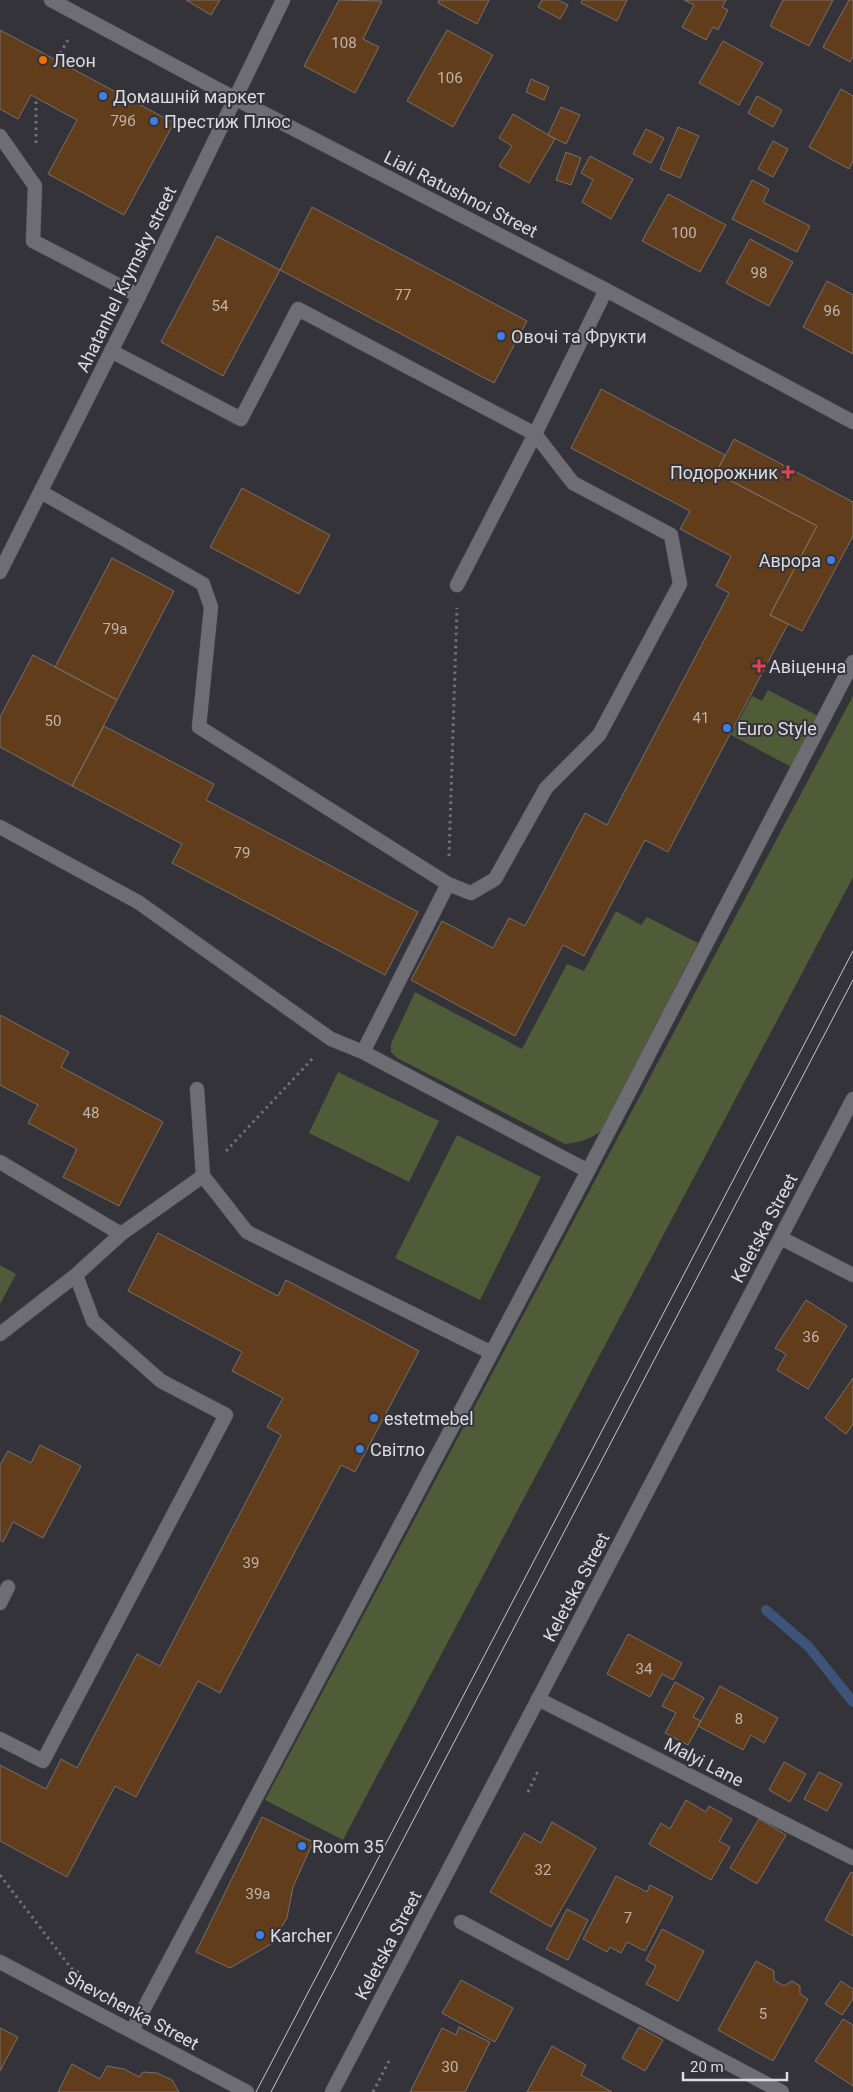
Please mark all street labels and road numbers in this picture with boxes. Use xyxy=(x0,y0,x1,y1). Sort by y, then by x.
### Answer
street label: Liali Ratushnoi Street xyxy=(381,146,541,242)
street label: Ahatanhel Krymsky street xyxy=(72,182,180,376)
street label: Keletska Street xyxy=(726,1170,802,1286)
street label: Keletska Street xyxy=(538,1529,614,1645)
street label: Malyi Lane xyxy=(661,1733,747,1791)
street label: Keletska Street xyxy=(350,1887,426,2003)
street label: Shevchenka Street xyxy=(62,1966,203,2054)

